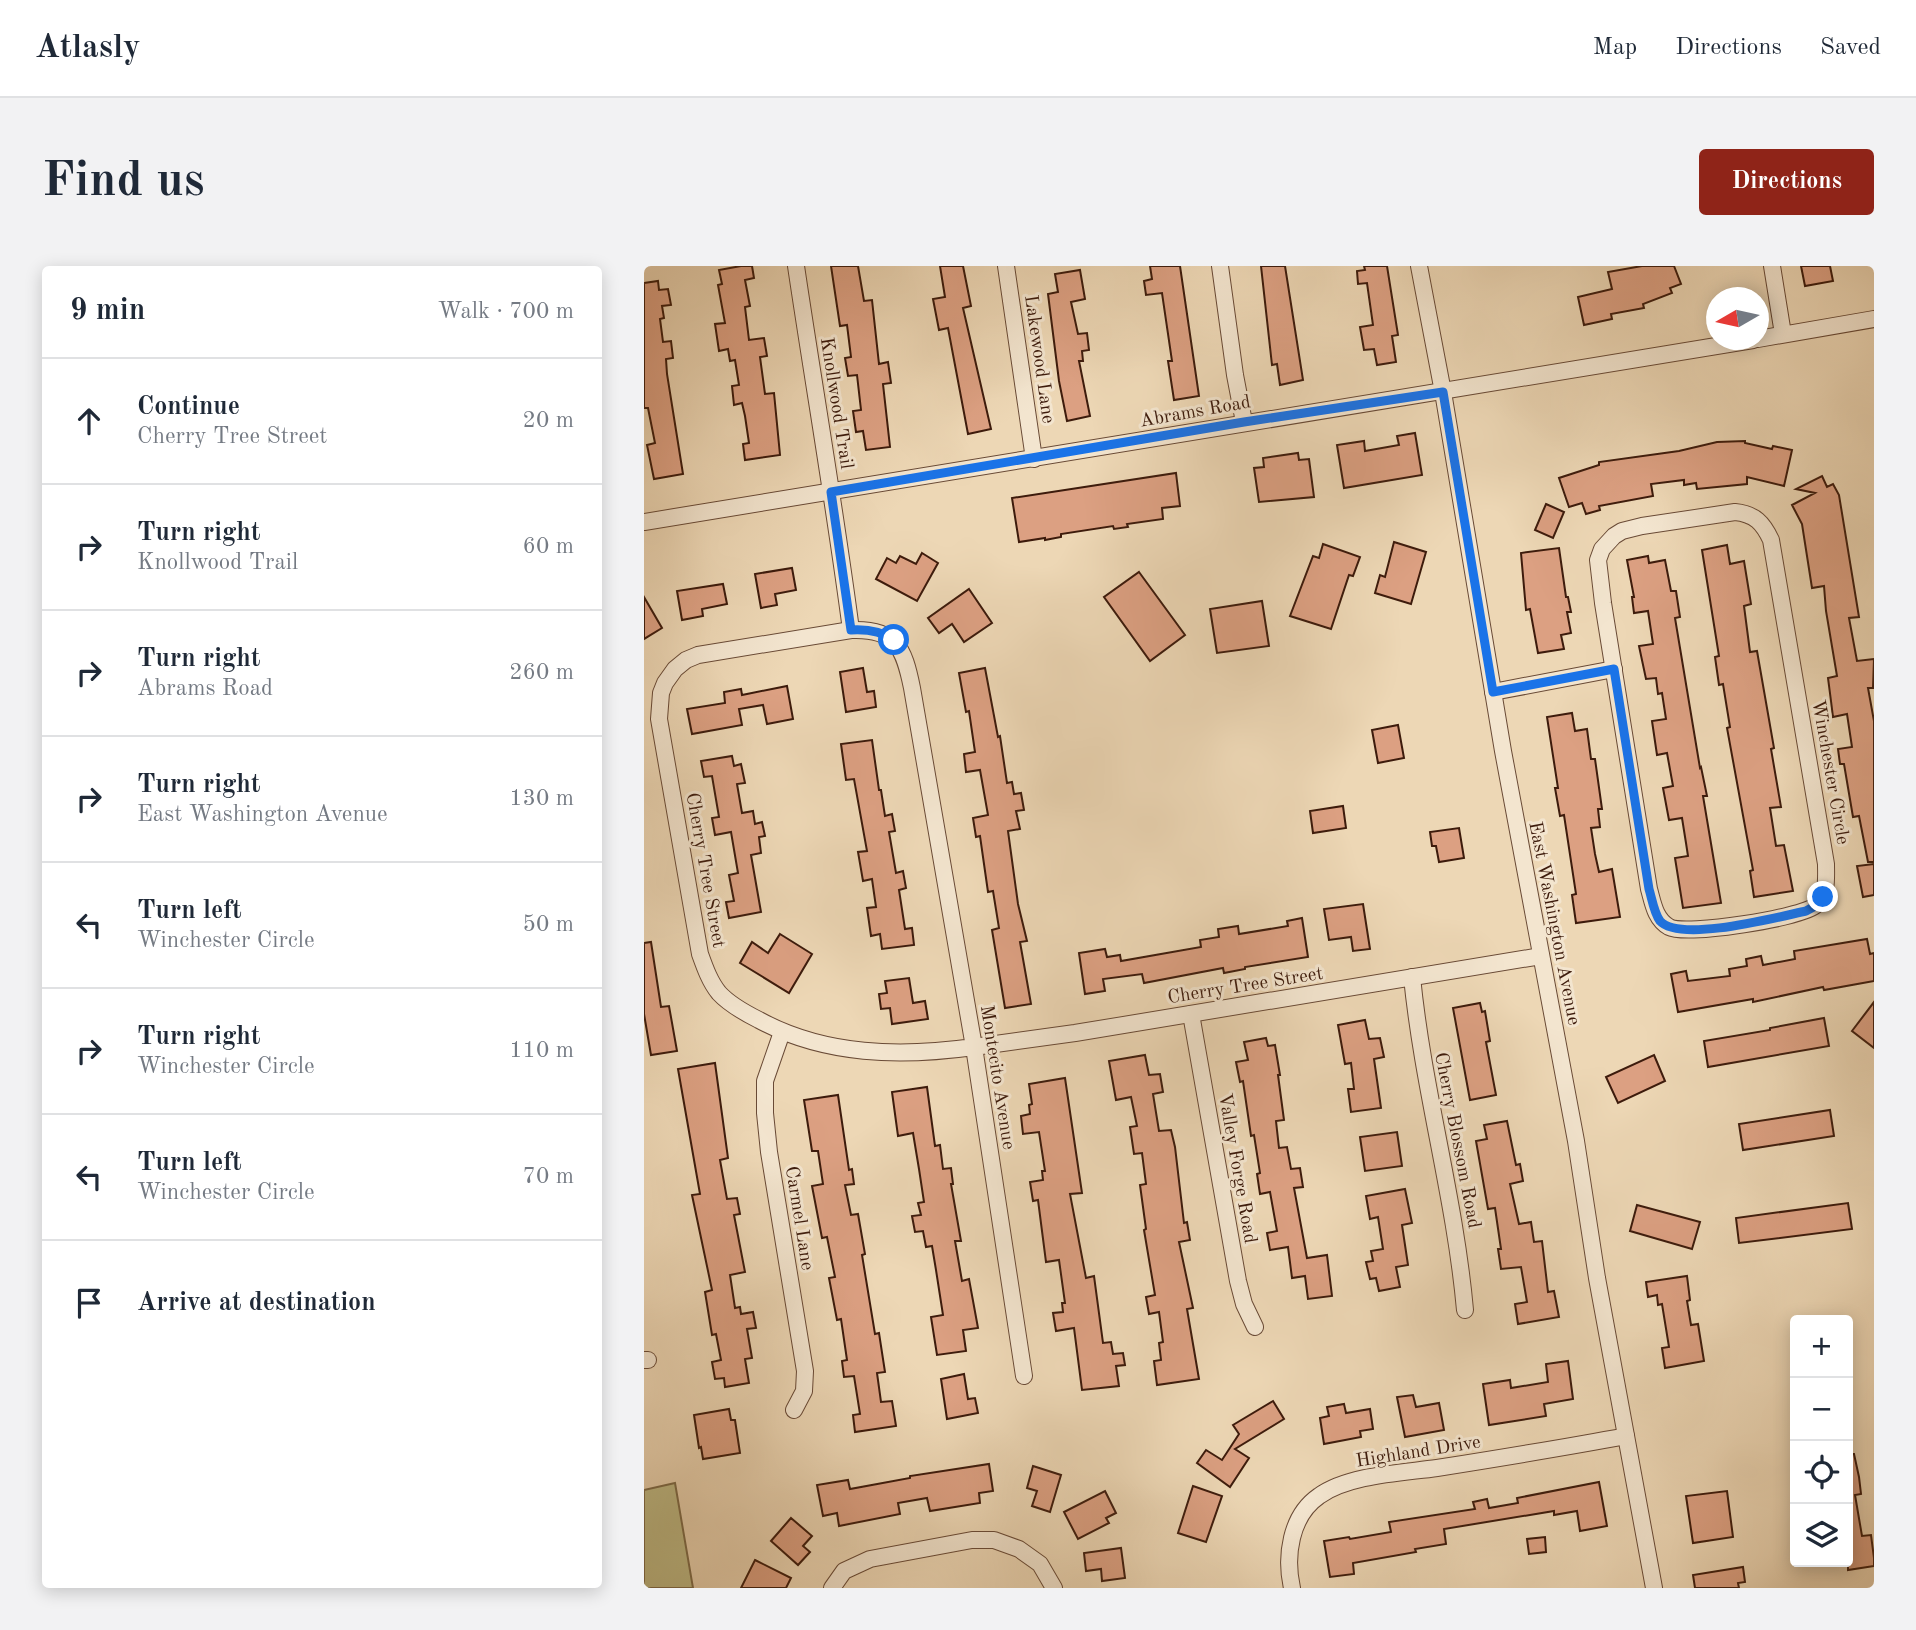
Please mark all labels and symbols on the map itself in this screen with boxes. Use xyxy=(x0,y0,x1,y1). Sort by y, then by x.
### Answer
north arrow xyxy=(1706,287,1769,350)
street label: Lakewood Lane xyxy=(1020,294,1057,425)
street label: Knollwood Trail xyxy=(816,336,855,471)
street label: Abrams Road xyxy=(1138,393,1253,432)
route start xyxy=(878,624,909,655)
street label: Winchester Circle xyxy=(1807,699,1852,846)
street label: Cherry Tree Street xyxy=(682,791,728,950)
street label: East Washington Avenue xyxy=(1524,820,1583,1027)
route end xyxy=(1807,881,1838,912)
street label: Cherry Tree Street xyxy=(1166,965,1325,1008)
street label: Montecito Avenue xyxy=(976,1004,1017,1151)
street label: Cherry Blossom Road xyxy=(1430,1051,1483,1230)
street label: Valley Forge Road xyxy=(1214,1092,1259,1245)
street label: Carmel Lane xyxy=(781,1165,816,1272)
street label: Highland Drive xyxy=(1355,1433,1482,1472)

